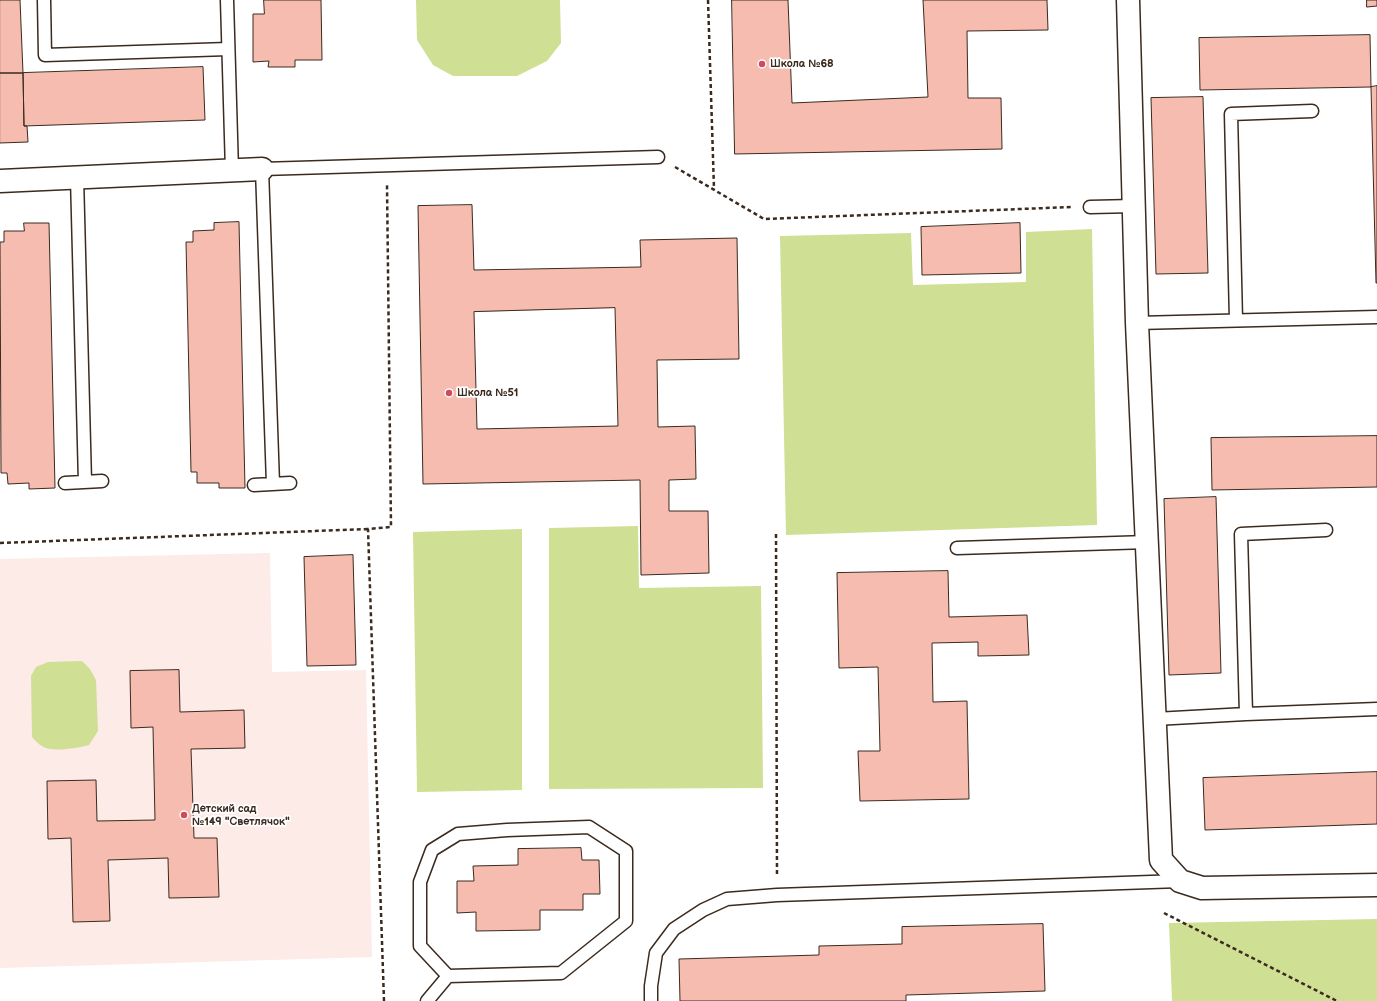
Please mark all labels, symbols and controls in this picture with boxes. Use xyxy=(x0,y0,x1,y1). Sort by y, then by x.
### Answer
place label: Школа №68 xyxy=(770,57,834,71)
marker: Школа №68 xyxy=(757,59,767,69)
place label: Школа №51 xyxy=(457,386,518,400)
marker: Школа №51 xyxy=(444,388,454,398)
place label: Детский сад №149 "Светлячок" xyxy=(192,802,290,828)
marker: Детский сад №149 "Светлячок" xyxy=(179,810,189,820)

